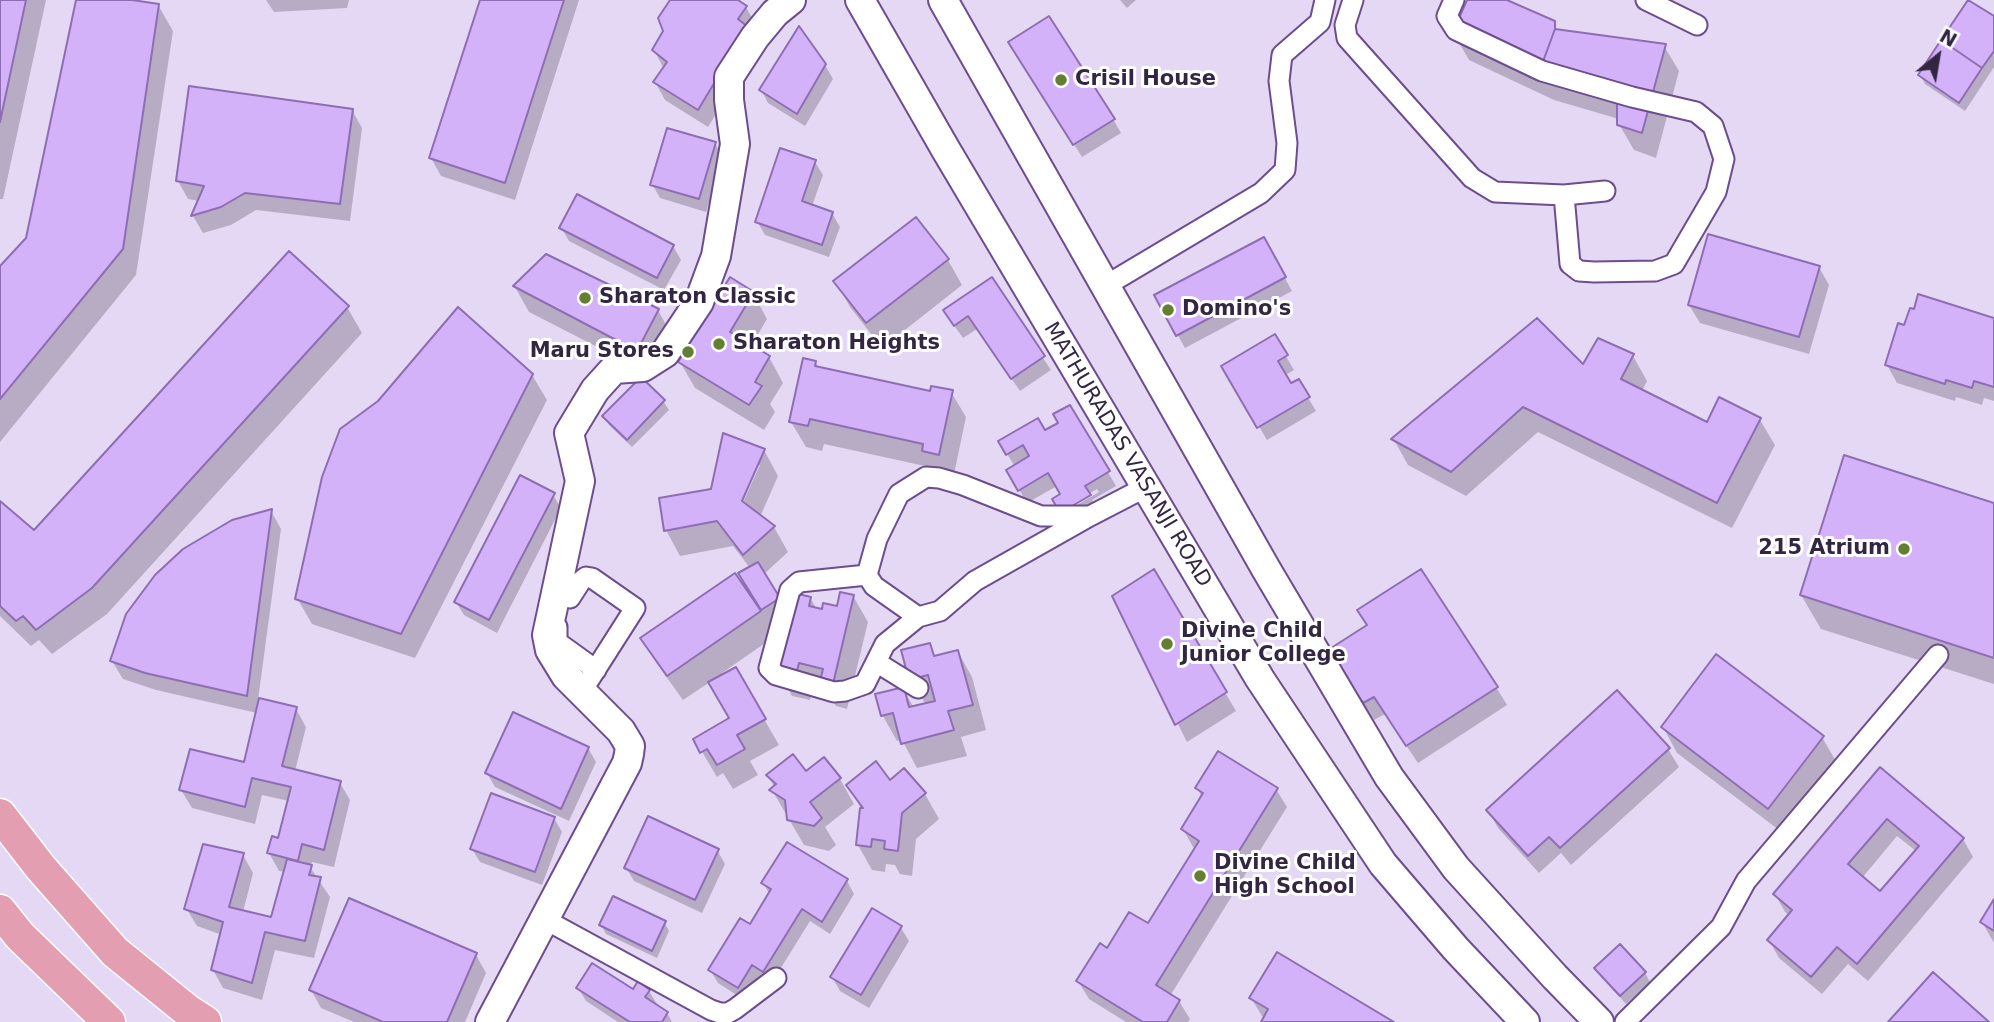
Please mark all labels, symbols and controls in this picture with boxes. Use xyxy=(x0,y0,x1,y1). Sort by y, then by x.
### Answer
north arrow xyxy=(1903,21,1973,91)
text: N xyxy=(1936,24,1961,51)
place label: Crisil House xyxy=(1075,67,1216,93)
marker: Crisil House xyxy=(1053,72,1069,88)
place label: Sharaton Classic xyxy=(599,285,796,311)
marker: Sharaton Classic xyxy=(577,290,593,306)
place label: Domino's xyxy=(1182,297,1291,323)
marker: Domino's xyxy=(1160,302,1176,318)
street label: MATHURADAS VASANJI ROAD xyxy=(1038,318,1216,592)
place label: Sharaton Heights xyxy=(733,331,940,357)
marker: Sharaton Heights xyxy=(711,336,727,352)
place label: Maru Stores xyxy=(530,339,674,365)
marker: Maru Stores xyxy=(680,344,696,360)
place label: 215 Atrium xyxy=(1758,536,1890,562)
marker: 215 Atrium xyxy=(1896,541,1912,557)
place label: Divine Child Junior College xyxy=(1181,619,1346,669)
marker: Divine Child Junior College xyxy=(1159,636,1175,652)
place label: Divine Child High School xyxy=(1214,851,1356,901)
marker: Divine Child High School xyxy=(1192,868,1208,884)

